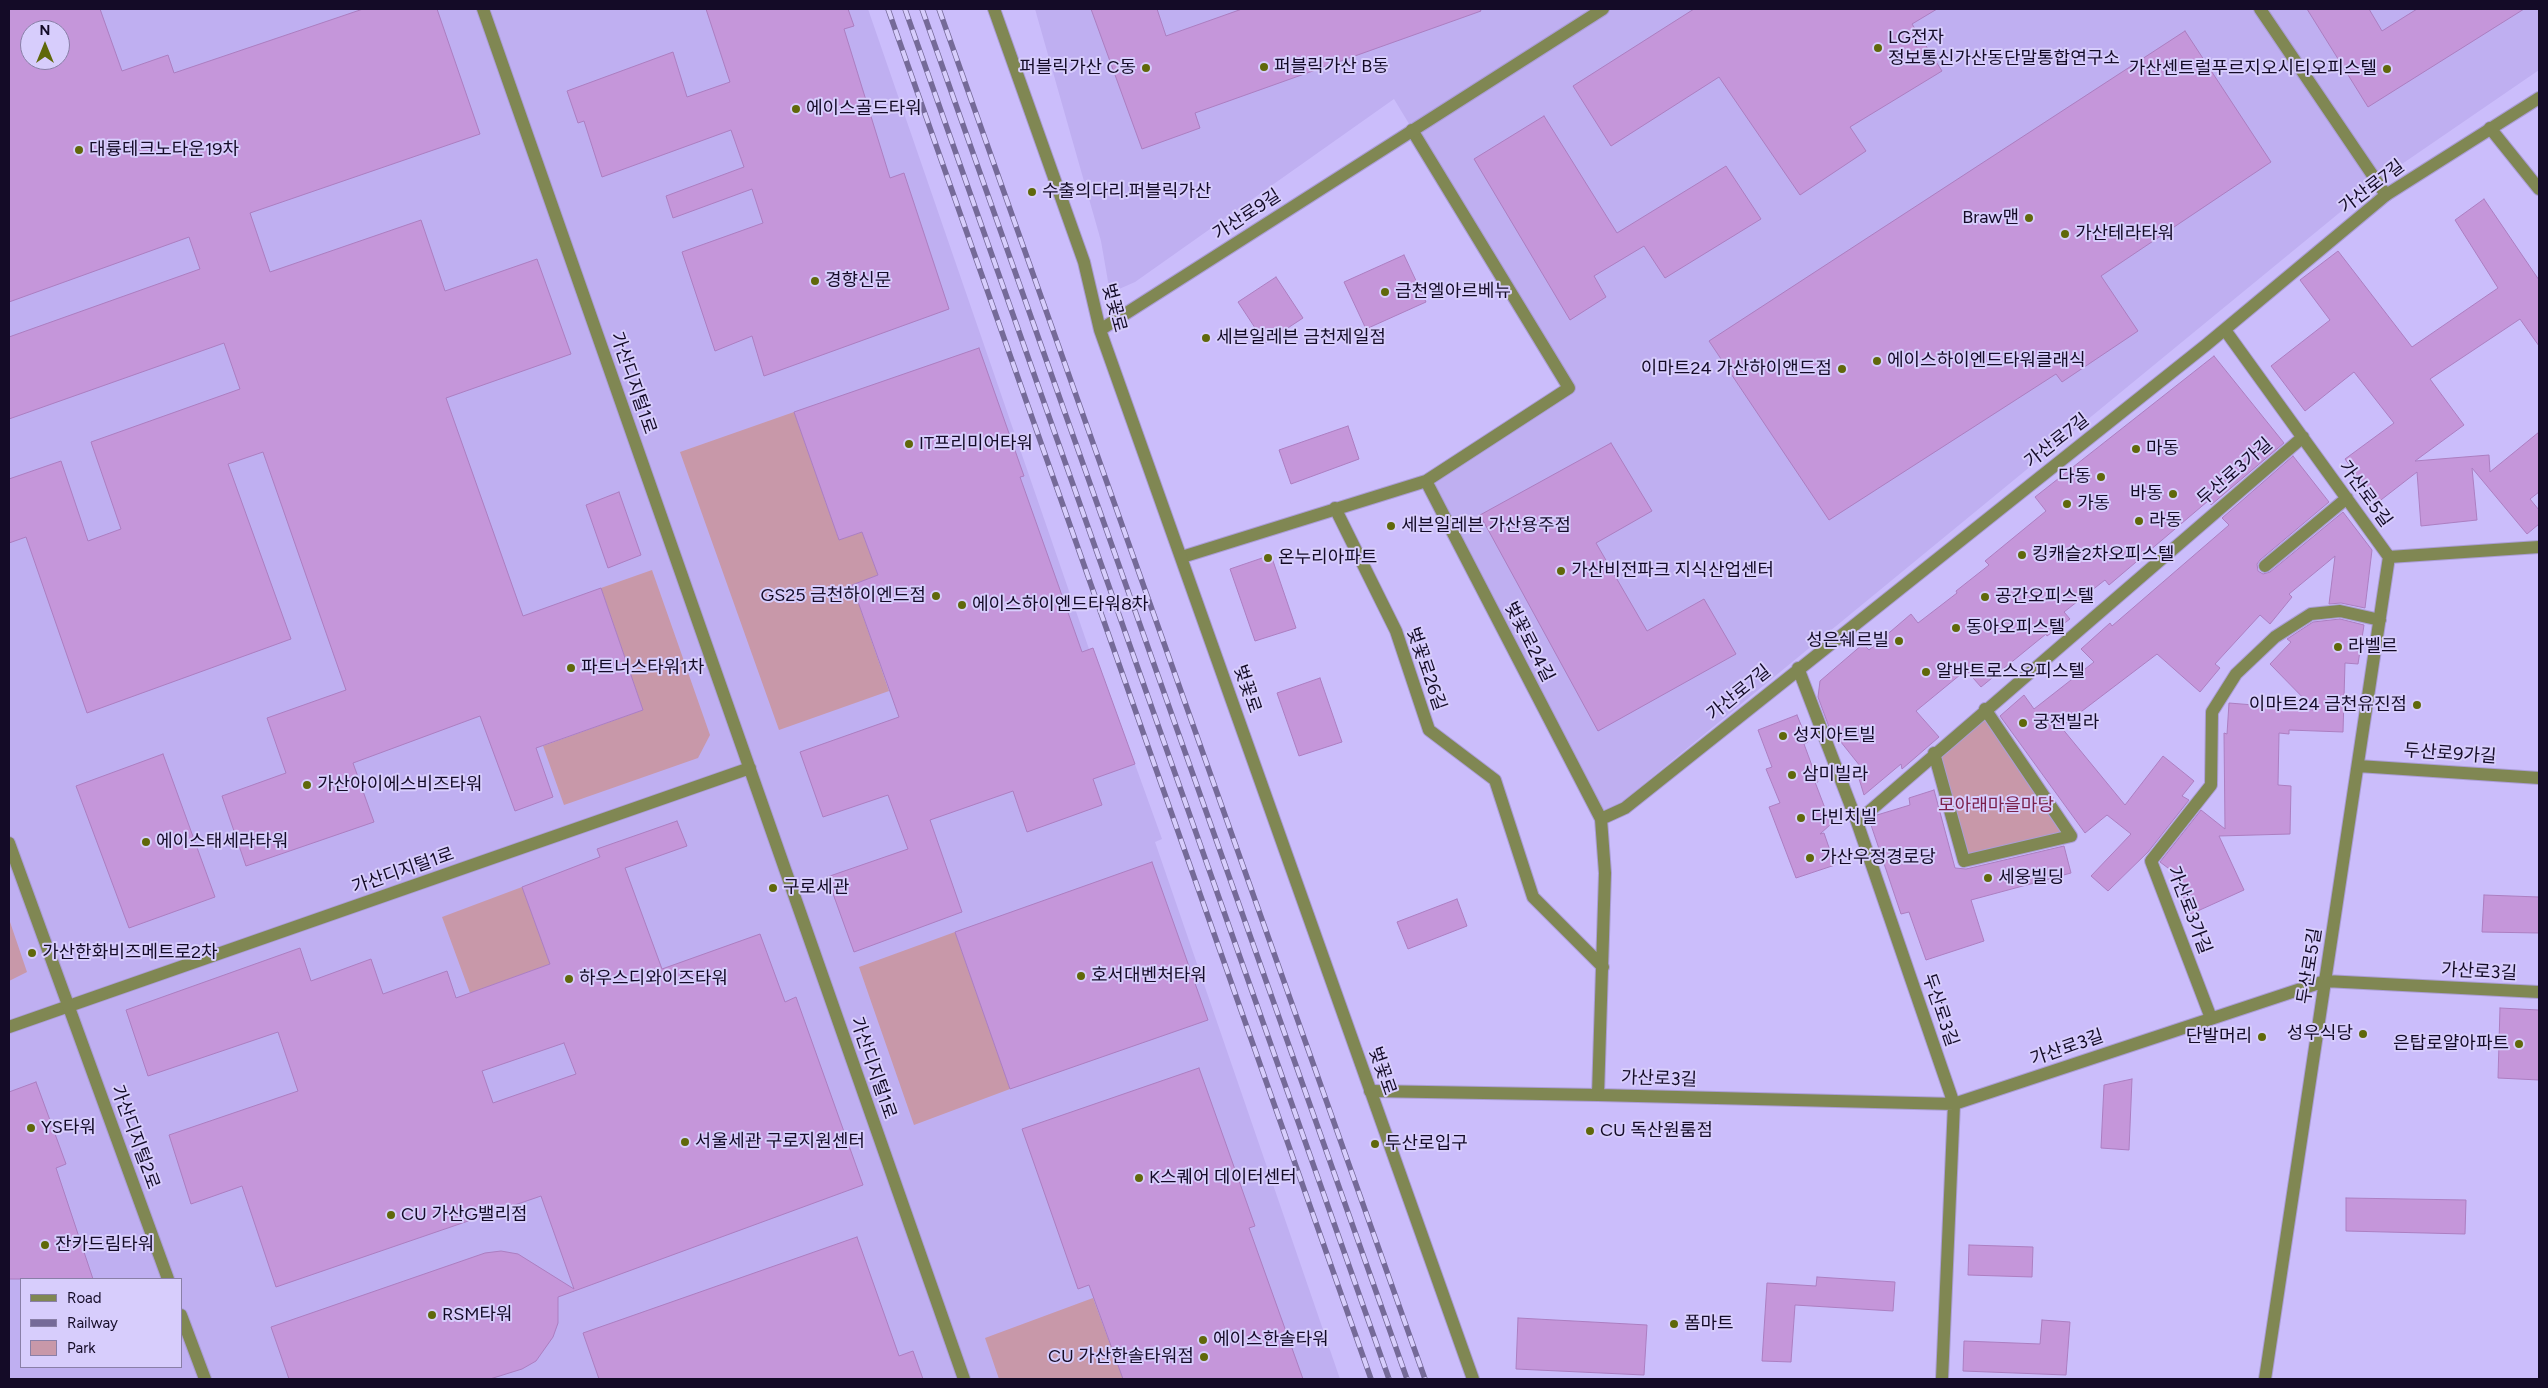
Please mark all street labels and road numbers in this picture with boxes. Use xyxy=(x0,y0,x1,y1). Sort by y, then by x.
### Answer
street label: 가산로7길 xyxy=(2335,156,2409,218)
street label: 가산로9길 xyxy=(1209,185,1285,245)
street label: 벚꽃로 xyxy=(1097,281,1131,335)
street label: 가산디지털1로 xyxy=(605,329,661,437)
street label: 가산로7길 xyxy=(2020,409,2094,473)
street label: 두산로3가길 xyxy=(2193,433,2277,511)
street label: 가산로5길 xyxy=(2334,457,2396,531)
street label: 벚꽃로24길 xyxy=(1500,598,1558,686)
street label: 벚꽃로26길 xyxy=(1402,625,1450,713)
street label: 가산로7길 xyxy=(1703,661,1775,725)
street label: 벚꽃로 xyxy=(1229,662,1265,716)
street label: 두산로9가길 xyxy=(2403,740,2497,768)
street label: 가산디지털1로 xyxy=(349,843,457,899)
street label: 가산로3가길 xyxy=(2162,863,2216,957)
street label: 두산로5길 xyxy=(2293,926,2327,1006)
street label: 가산로3길 xyxy=(2440,959,2518,985)
street label: 두산로3길 xyxy=(1917,971,1963,1049)
street label: 가산디지털1로 xyxy=(845,1014,901,1122)
street label: 가산로3길 xyxy=(2028,1025,2106,1071)
street label: 벚꽃로 xyxy=(1364,1044,1400,1098)
street label: 가산로3길 xyxy=(1621,1067,1697,1091)
street label: 가산디지털2로 xyxy=(106,1082,164,1192)

